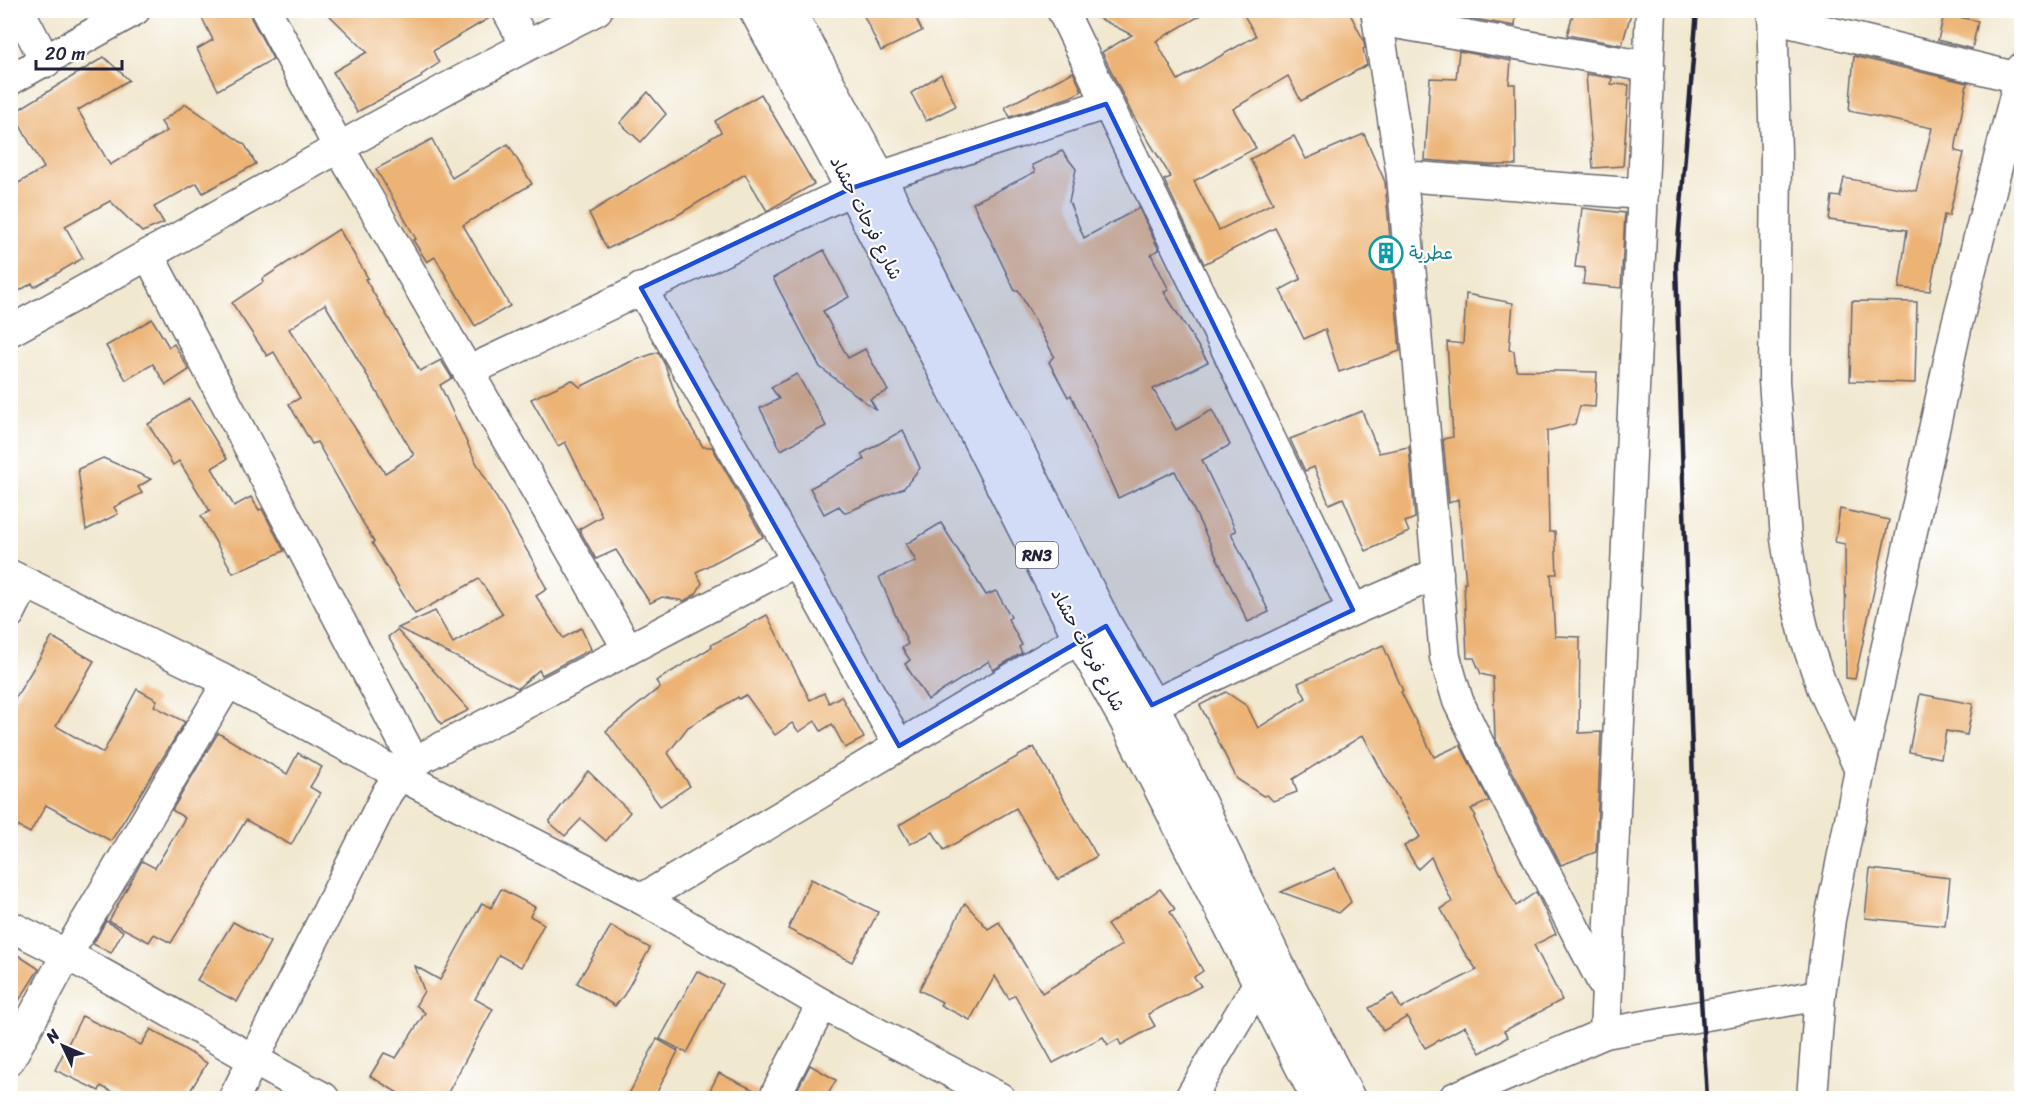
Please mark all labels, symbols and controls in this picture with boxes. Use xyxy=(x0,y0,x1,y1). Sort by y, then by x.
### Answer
scale bar xyxy=(36,33,122,71)
text: 20 m xyxy=(45,38,85,70)
street label: شارع فرحات حشاد xyxy=(821,150,911,286)
building icon: عطرية xyxy=(1368,235,1404,271)
place label: عطرية xyxy=(1409,237,1453,269)
road number: RN3 xyxy=(1016,542,1058,568)
street label: شارع فرحات حشاد xyxy=(1042,582,1134,718)
north arrow xyxy=(33,1016,93,1076)
text: N xyxy=(38,1021,67,1051)

